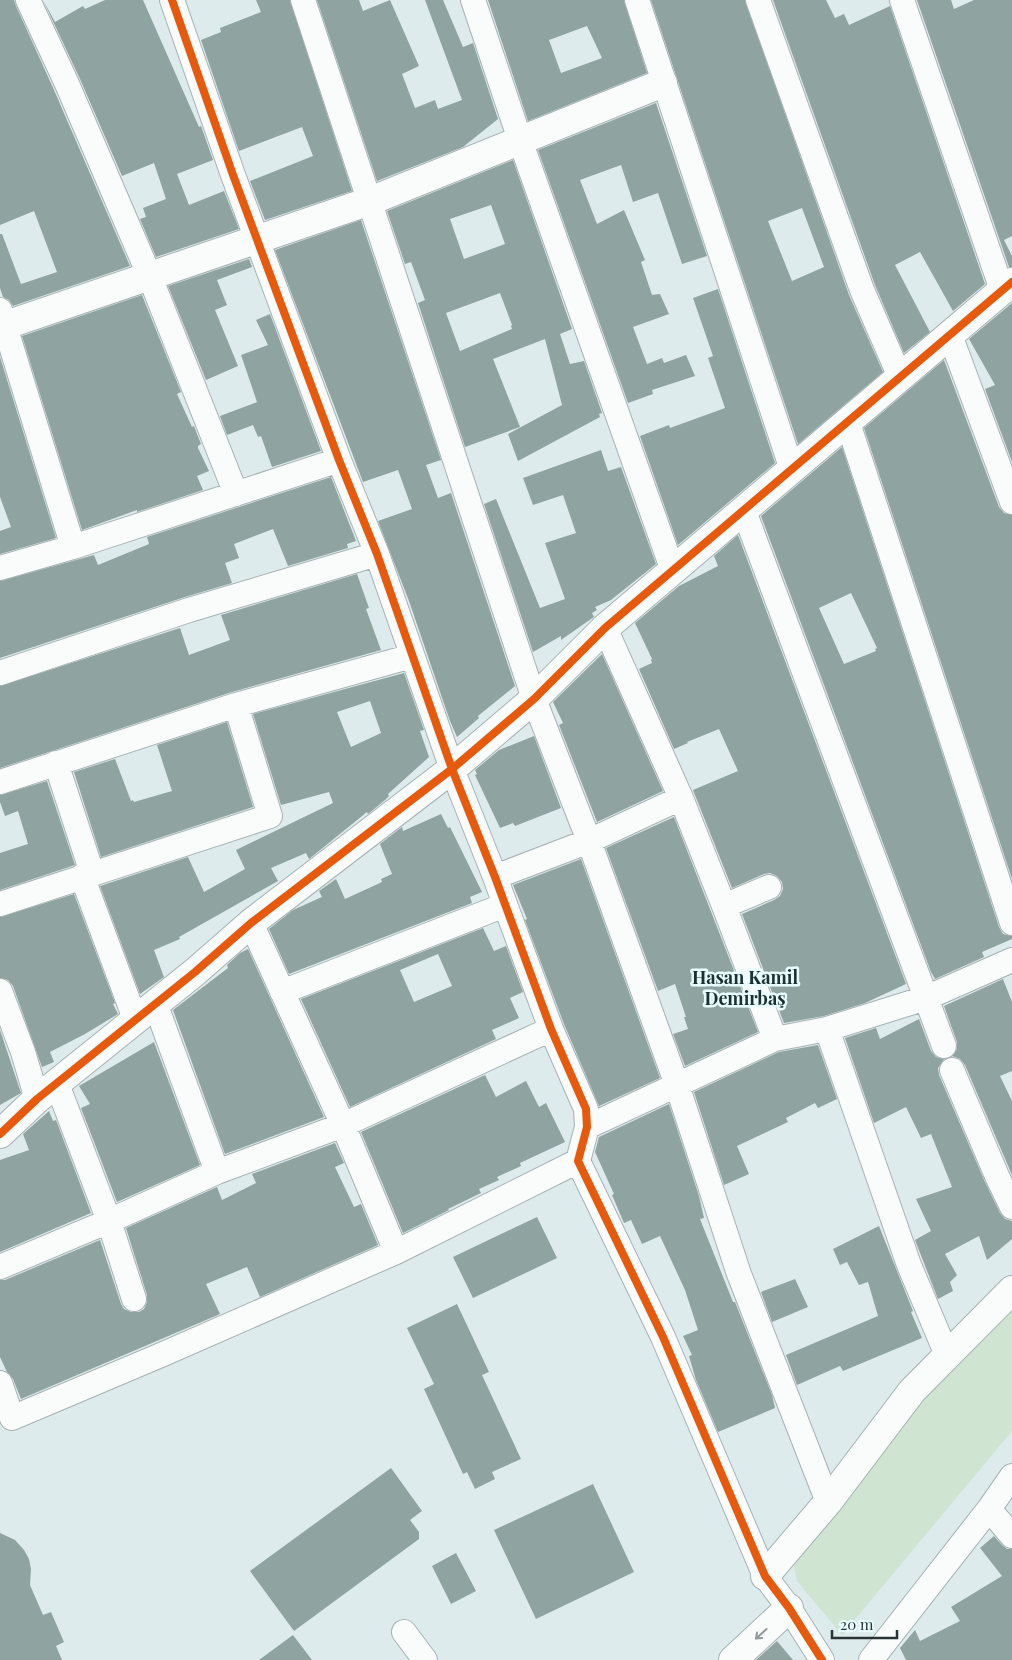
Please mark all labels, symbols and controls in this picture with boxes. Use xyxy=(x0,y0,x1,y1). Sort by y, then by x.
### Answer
district label: Hasan Kamil Demirbaş xyxy=(692,965,799,1010)
scale bar xyxy=(832,1608,897,1640)
text: 20 m xyxy=(840,1614,874,1634)
one-way arrow xyxy=(754,1628,767,1640)

